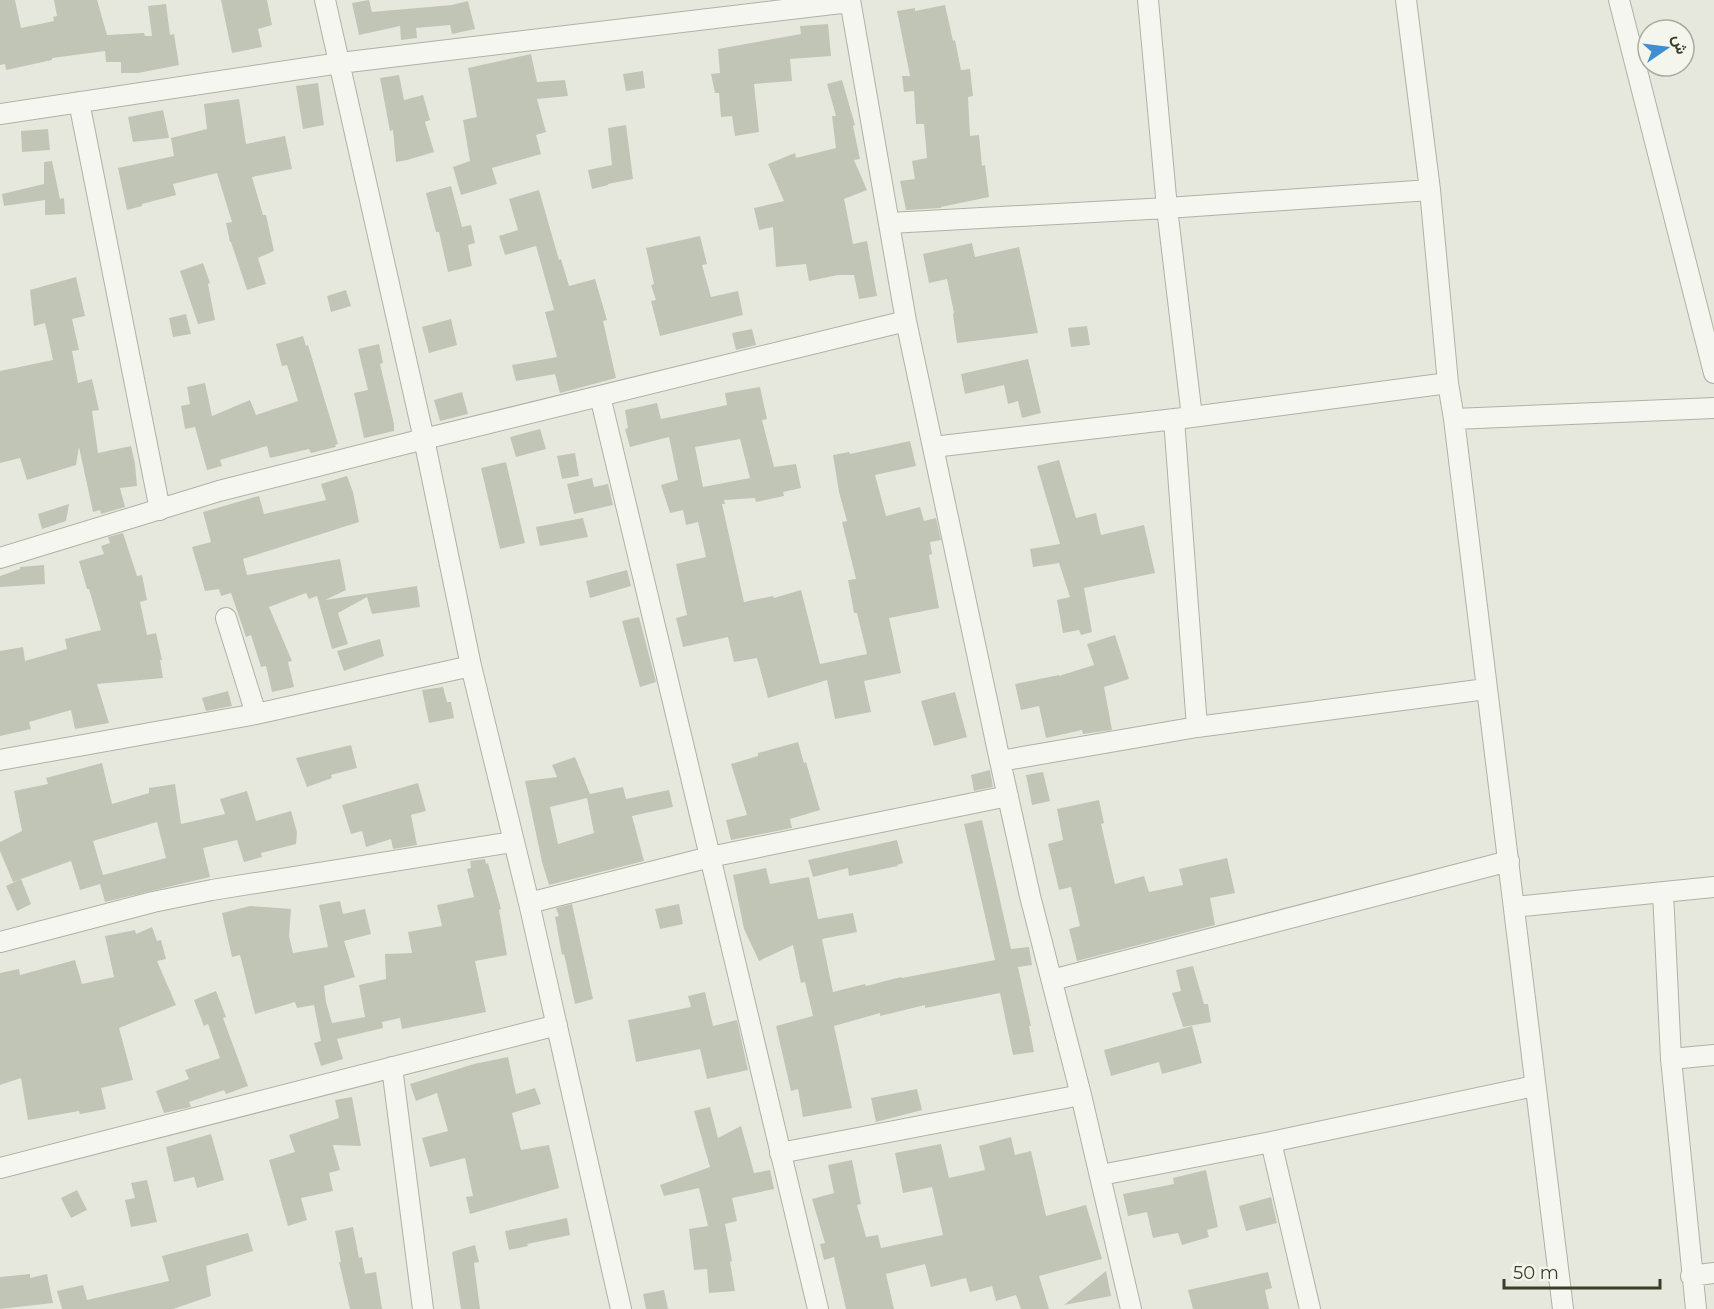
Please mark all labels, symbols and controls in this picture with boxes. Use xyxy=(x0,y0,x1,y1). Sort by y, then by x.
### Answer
north arrow xyxy=(1636,18,1696,78)
text: ش xyxy=(1669,33,1692,56)
scale bar xyxy=(1504,1252,1660,1290)
text: 50 m xyxy=(1513,1262,1559,1284)

